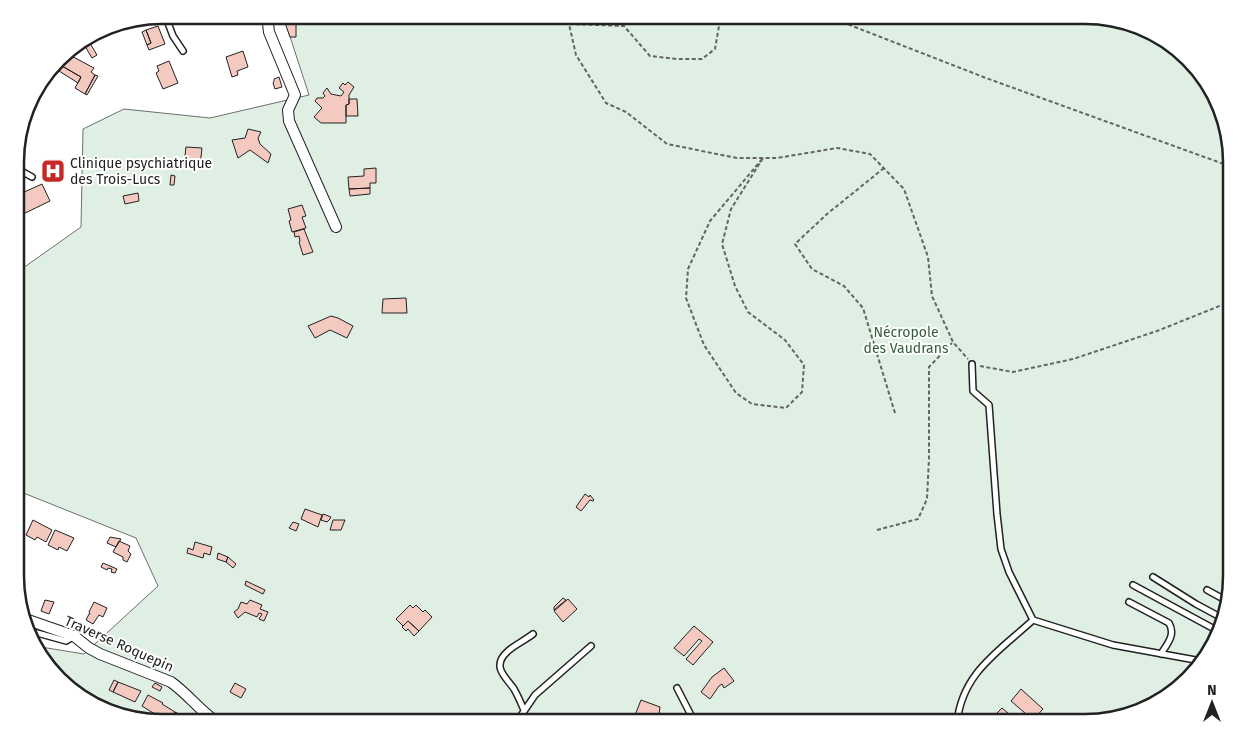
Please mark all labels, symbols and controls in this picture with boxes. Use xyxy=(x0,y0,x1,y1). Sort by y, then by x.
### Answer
place label: Clinique psychiatrique des Trois-Lucs xyxy=(70,155,212,188)
hospital icon: Clinique psychiatrique des Trois-Lucs xyxy=(40,158,66,184)
park label: Nécropole des Vaudrans xyxy=(864,324,949,357)
street label: Traverse Roquepin xyxy=(62,612,176,676)
north arrow xyxy=(1187,678,1237,728)
text: N xyxy=(1207,682,1217,699)

